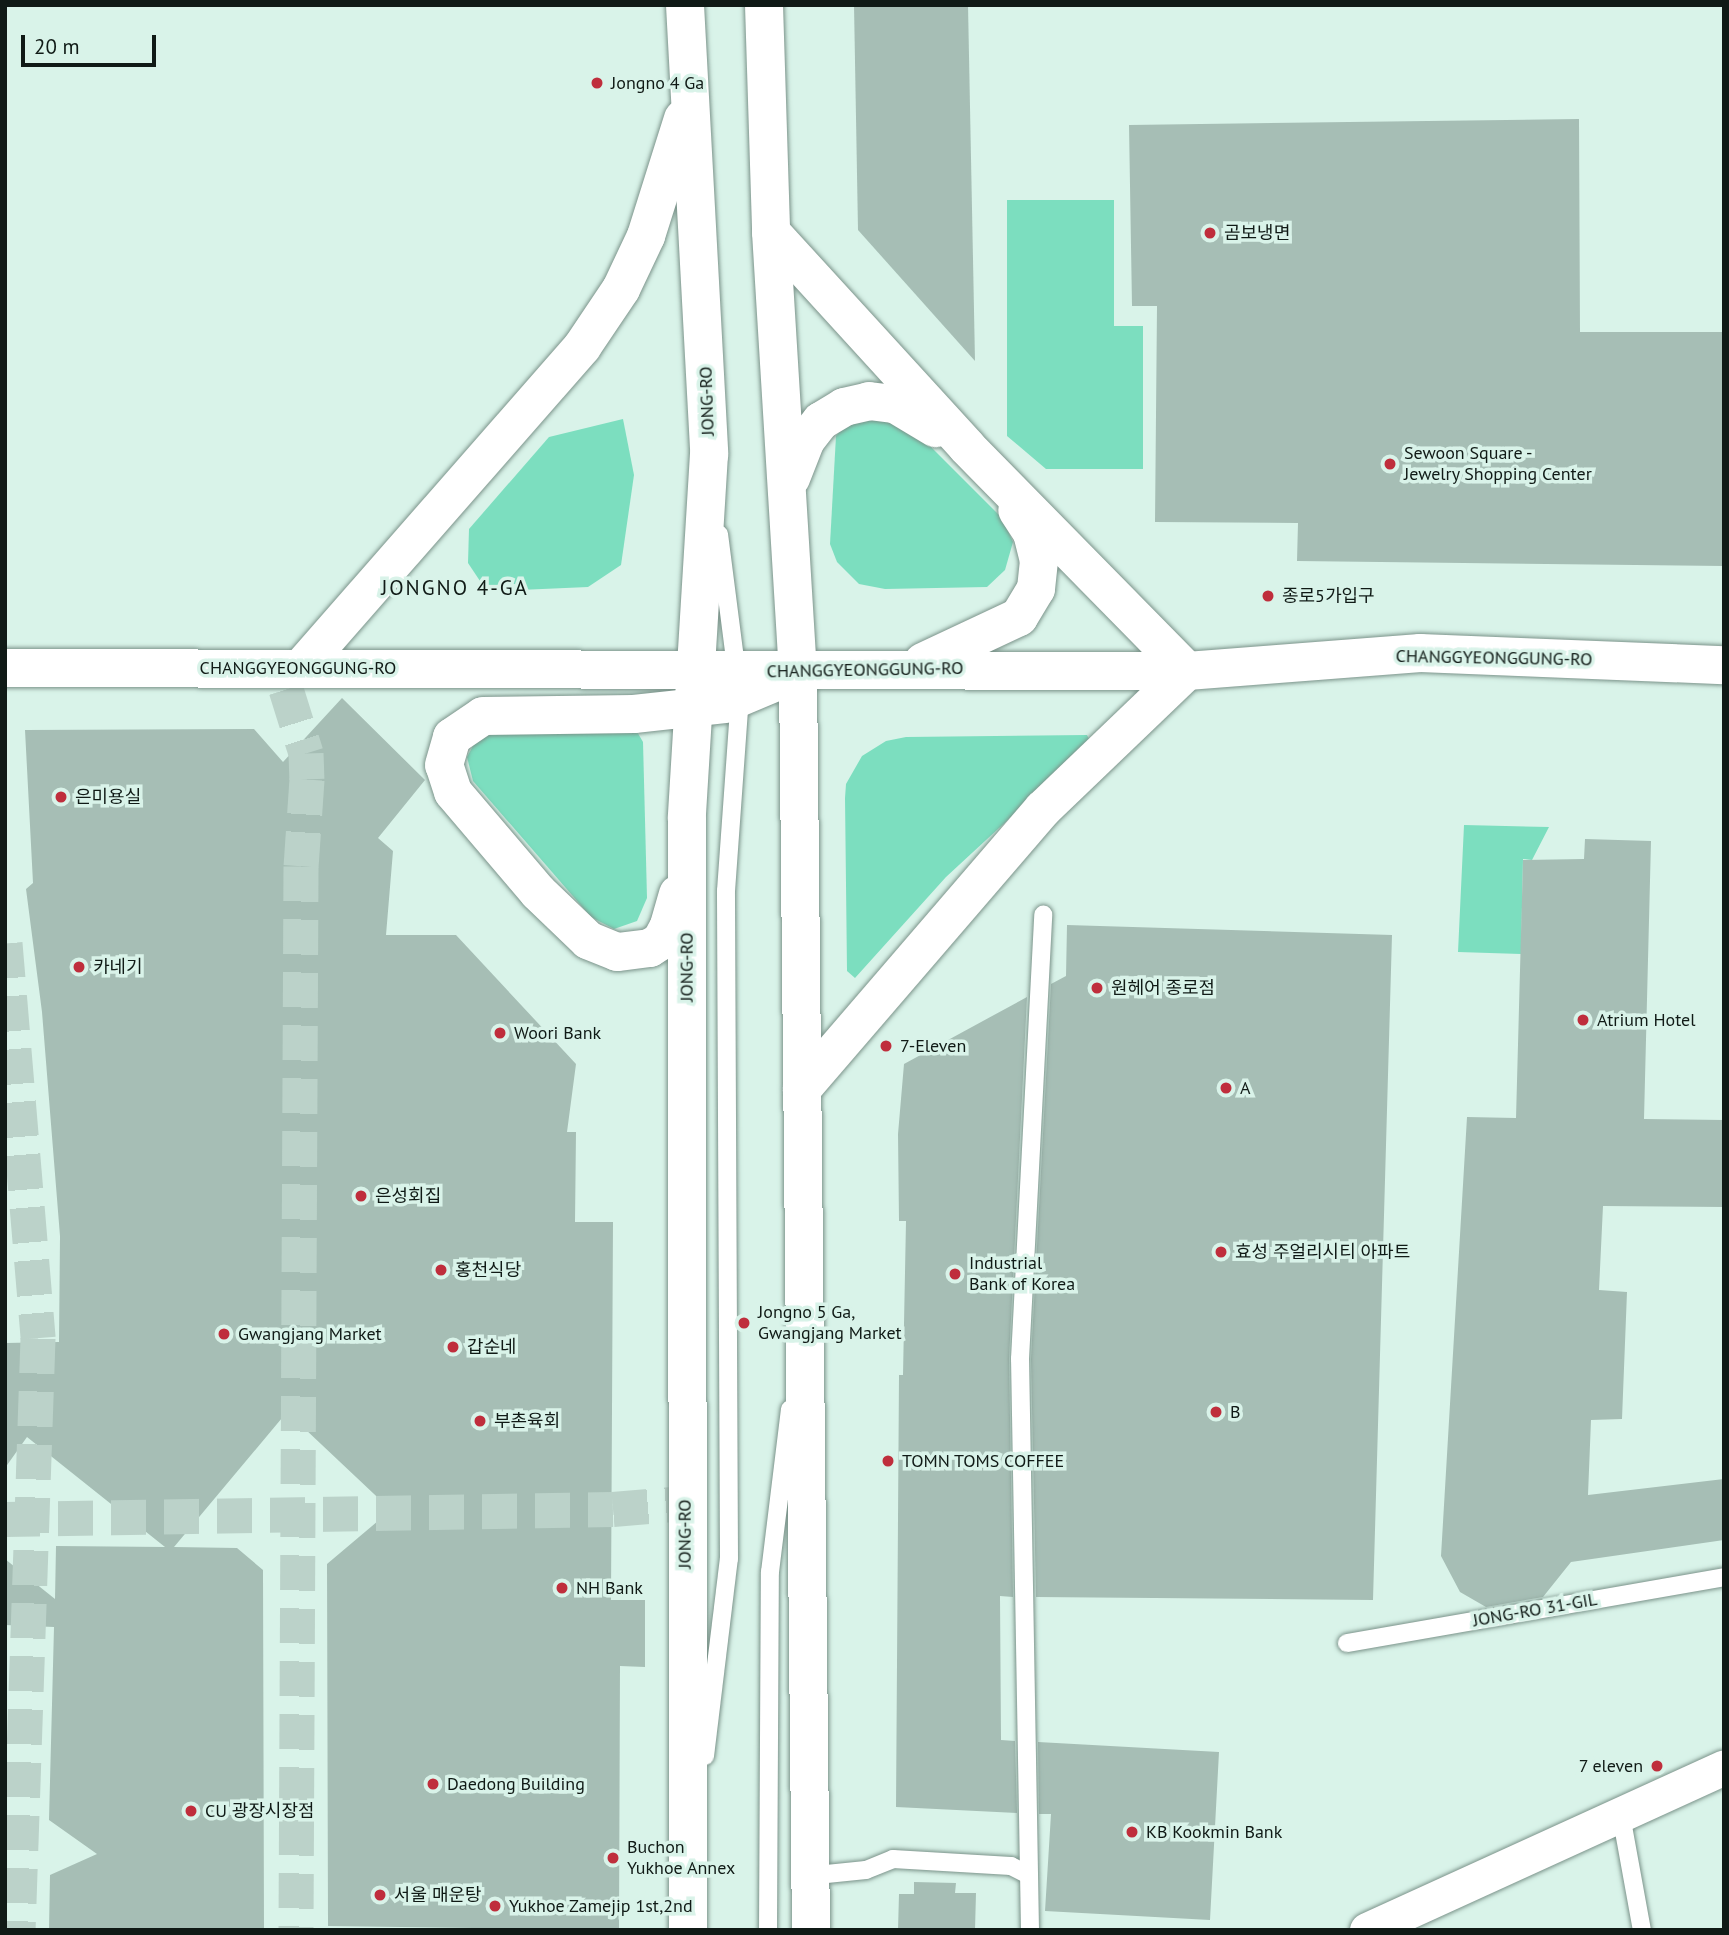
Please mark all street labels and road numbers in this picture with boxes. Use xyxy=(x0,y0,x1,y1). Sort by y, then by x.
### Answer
street label: JONG-RO xyxy=(695,366,719,436)
street label: CHANGGYEONGGUNG-RO xyxy=(1395,645,1593,671)
street label: CHANGGYEONGGUNG-RO xyxy=(200,657,396,679)
street label: CHANGGYEONGGUNG-RO xyxy=(766,657,964,683)
street label: JONG-RO xyxy=(676,932,698,1002)
street label: JONG-RO xyxy=(674,1499,696,1569)
street label: JONG-RO 31-GIL xyxy=(1471,1588,1599,1632)

